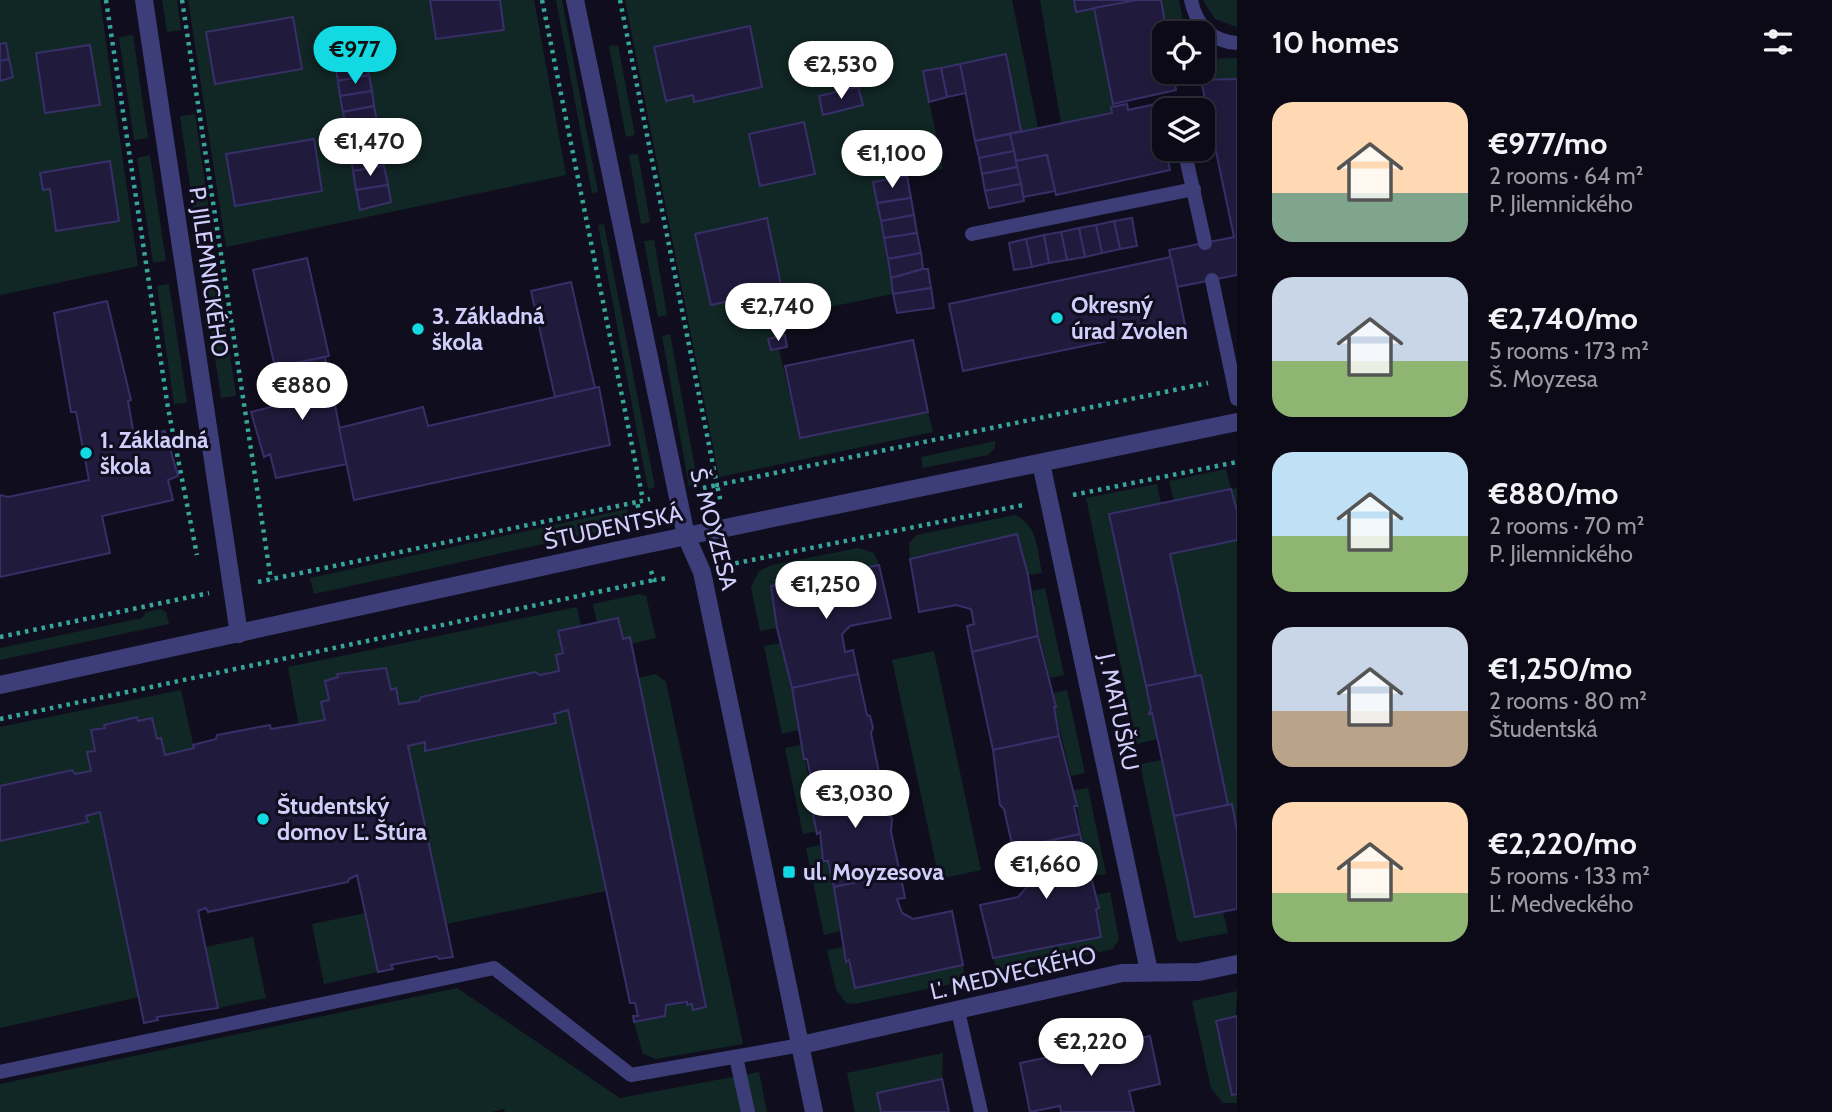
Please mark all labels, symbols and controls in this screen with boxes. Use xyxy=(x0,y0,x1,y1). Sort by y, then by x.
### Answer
map controls xyxy=(1152,21,1215,161)
button: locate xyxy=(1152,21,1215,84)
icon: filters xyxy=(1759,23,1797,61)
text: 10 homes xyxy=(1272,24,1399,61)
pin: €977 xyxy=(314,27,396,86)
text: €977 xyxy=(329,35,381,63)
pin: €2,530 xyxy=(784,42,898,101)
text: €2,530 xyxy=(804,50,878,78)
button: layers xyxy=(1152,98,1215,161)
pin: €1,470 xyxy=(313,118,427,178)
text: €977/mo xyxy=(1489,125,1607,162)
text: €1,470 xyxy=(335,127,405,155)
pin: €1,100 xyxy=(835,130,949,190)
icon: home xyxy=(1328,130,1412,214)
text: €1,100 xyxy=(857,139,927,167)
text: 2 rooms · 64 m² xyxy=(1489,162,1643,190)
street label: P. JILEMNICKÉHO xyxy=(183,185,236,359)
text: P. Jilemnického xyxy=(1489,190,1633,218)
pin: €2,740 xyxy=(721,284,835,343)
place label: Okresný úrad Zvolen xyxy=(1071,291,1188,345)
text: €2,740 xyxy=(741,292,815,320)
text: €2,740/mo xyxy=(1489,300,1638,337)
place label: 3. Základná škola xyxy=(432,302,545,356)
icon: home xyxy=(1328,305,1412,389)
marker: Okresný úrad Zvolen xyxy=(1049,310,1065,326)
marker: 3. Základná škola xyxy=(410,321,426,337)
text: 5 rooms · 173 m² xyxy=(1489,337,1649,365)
pin: €880 xyxy=(261,362,343,422)
text: Š. Moyzesa xyxy=(1489,365,1598,393)
text: €880 xyxy=(273,371,331,399)
place label: 1. Základná škola xyxy=(100,426,209,480)
marker: 1. Základná škola xyxy=(78,445,94,461)
street label: Š. MOYZESA xyxy=(684,465,745,593)
text: €880/mo xyxy=(1489,475,1618,512)
icon: home xyxy=(1328,480,1412,564)
street label: ŠTUDENTSKÁ xyxy=(541,498,685,555)
text: 2 rooms · 70 m² xyxy=(1489,512,1644,540)
text: P. Jilemnického xyxy=(1489,540,1633,568)
pin: €1,250 xyxy=(769,562,883,621)
text: €1,250 xyxy=(791,570,861,598)
street label: J. MATUŠKU xyxy=(1093,649,1146,773)
text: €1,250/mo xyxy=(1489,650,1632,687)
icon: home xyxy=(1328,655,1412,739)
text: 2 rooms · 80 m² xyxy=(1489,687,1647,715)
text: Študentská xyxy=(1489,715,1598,743)
pin: €3,030 xyxy=(798,770,912,830)
text: €3,030 xyxy=(816,779,894,807)
place label: Študentský domov Ľ. Štúra xyxy=(277,792,428,846)
marker: Študentský domov Ľ. Štúra xyxy=(255,811,271,827)
text: €2,220/mo xyxy=(1489,825,1637,862)
icon: home xyxy=(1328,830,1412,914)
pin: €1,660 xyxy=(989,842,1103,901)
text: €1,660 xyxy=(1011,850,1081,878)
place label: ul. Moyzesova xyxy=(803,858,945,886)
text: 5 rooms · 133 m² xyxy=(1489,862,1650,890)
marker: ul. Moyzesova xyxy=(781,864,797,880)
text: Ľ. Medveckého xyxy=(1489,890,1633,918)
street label: Ľ. MEDVECKÉHO xyxy=(927,939,1099,1006)
pin: €2,220 xyxy=(1034,1018,1148,1078)
text: €2,220 xyxy=(1055,1027,1127,1055)

